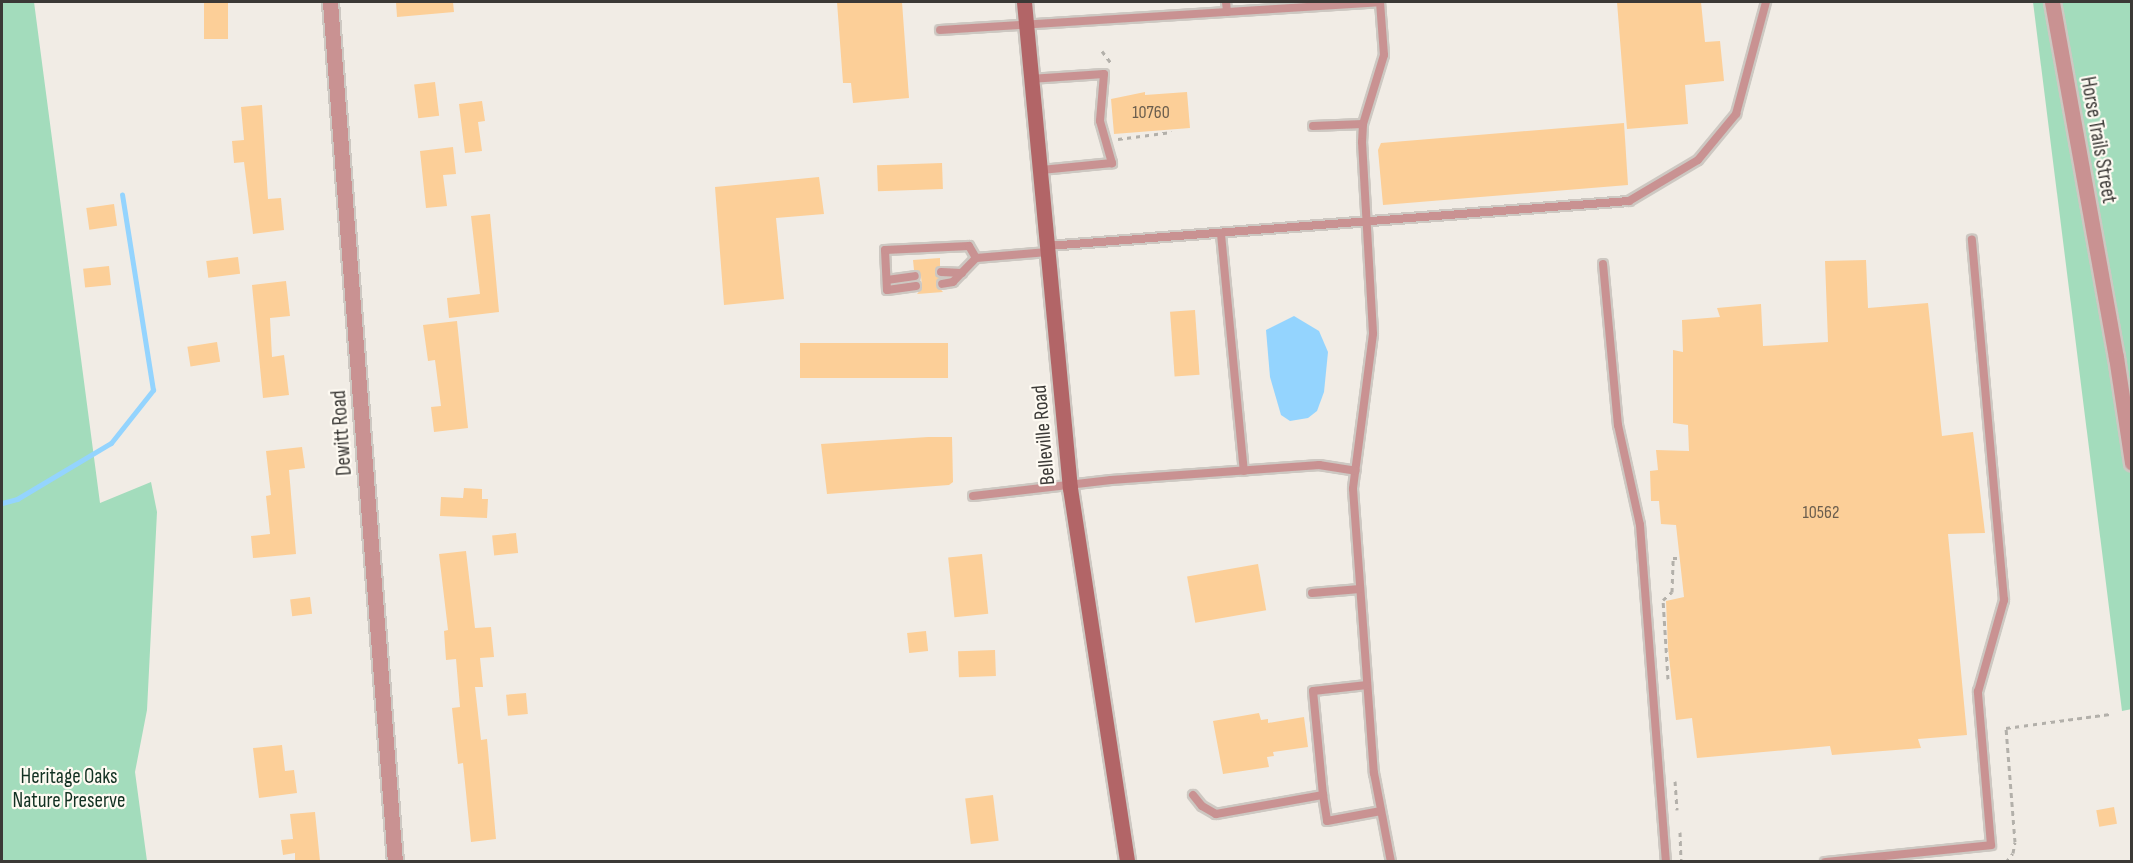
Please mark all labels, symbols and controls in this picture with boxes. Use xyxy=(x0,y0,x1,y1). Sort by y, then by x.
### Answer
street label: Horse Trails Street xyxy=(2074,75,2122,205)
house number: 10760 xyxy=(1132,102,1170,124)
street label: Belleville Road xyxy=(1027,384,1061,486)
street label: Dewitt Road xyxy=(326,389,358,477)
house number: 10562 xyxy=(1802,502,1840,524)
park label: Heritage Oaks Nature Preserve xyxy=(12,764,126,814)

